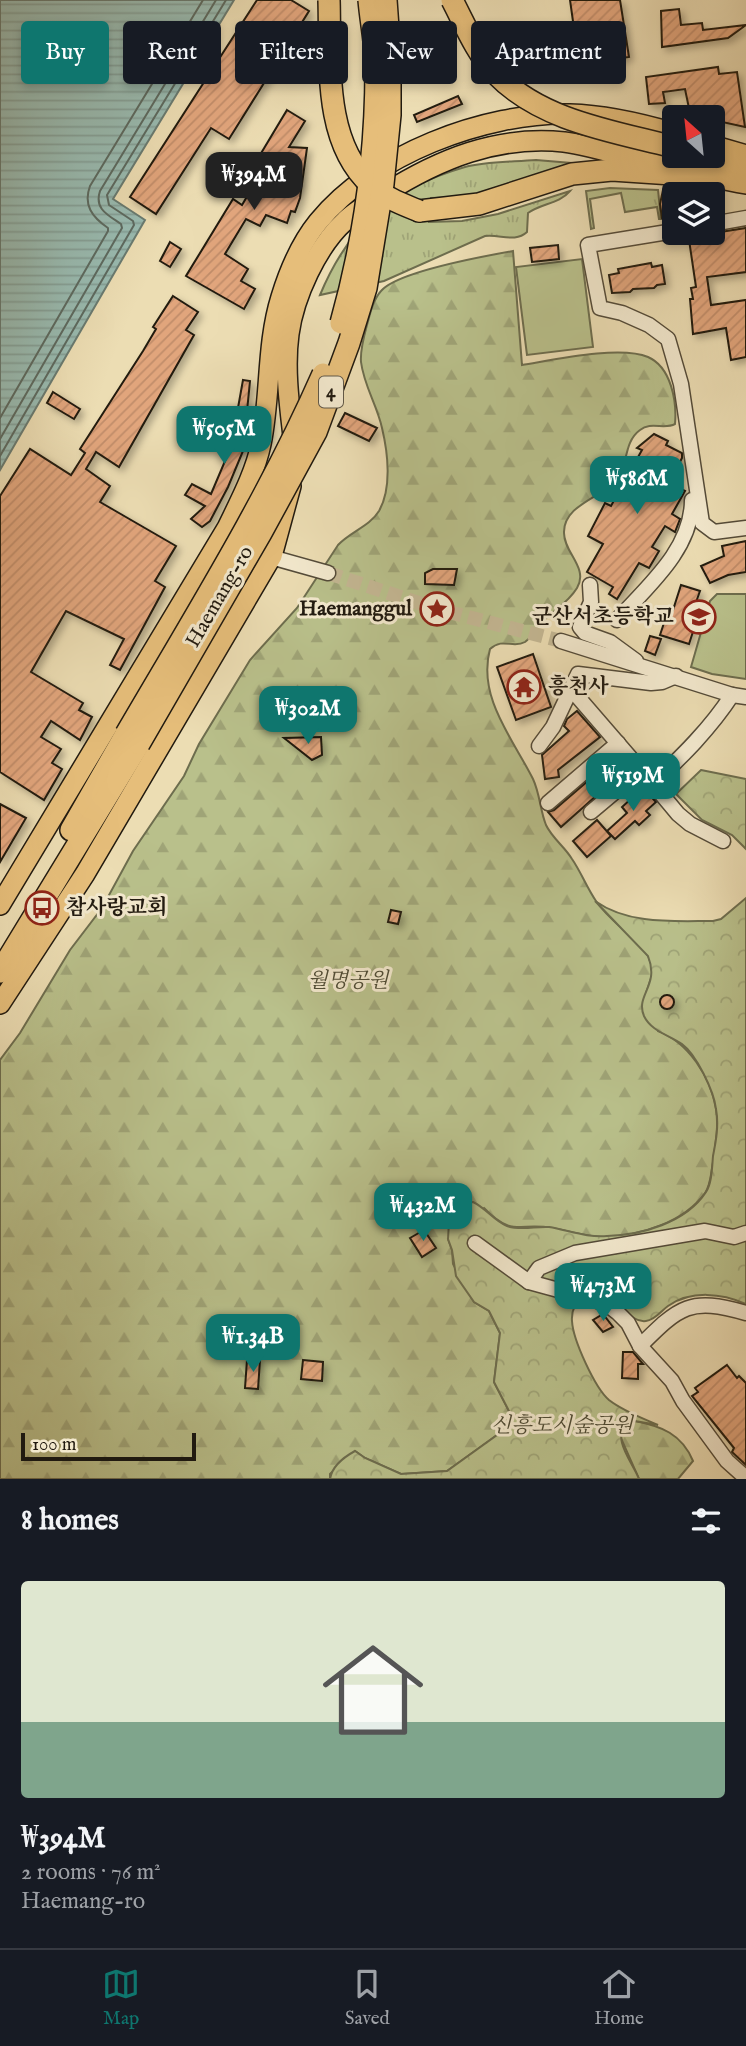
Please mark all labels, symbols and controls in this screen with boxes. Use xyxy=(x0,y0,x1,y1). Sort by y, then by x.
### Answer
chip: Buy xyxy=(21,21,109,84)
chip: Rent xyxy=(123,21,221,84)
chip: Filters xyxy=(235,21,348,84)
chip: New xyxy=(362,21,457,84)
chip: Apartment xyxy=(471,21,626,84)
north arrow xyxy=(662,105,724,168)
map controls xyxy=(662,105,725,245)
pin: ₩394M xyxy=(205,152,303,212)
text: ₩394M xyxy=(222,160,286,189)
button: layers xyxy=(662,182,725,245)
road number: 4 xyxy=(319,376,343,408)
pin: ₩505M xyxy=(175,406,273,466)
text: ₩505M xyxy=(192,414,256,443)
pin: ₩586M xyxy=(588,456,686,516)
text: ₩586M xyxy=(606,464,668,493)
street label: Haemang-ro xyxy=(180,541,260,653)
place icon: Haemanggul xyxy=(418,590,456,628)
place label: Haemanggul xyxy=(299,596,413,623)
school or university icon: 군산서초등학교 xyxy=(680,598,718,636)
place label: 군산서초등학교 xyxy=(532,604,674,631)
temple icon: 흥천사 xyxy=(505,668,543,706)
place label: 흥천사 xyxy=(548,674,610,701)
pin: ₩302M xyxy=(259,686,357,746)
text: ₩302M xyxy=(275,694,341,723)
pin: ₩519M xyxy=(584,754,682,813)
text: ₩519M xyxy=(602,761,664,790)
bus stop icon: 참사랑교회 xyxy=(23,889,61,927)
place label: 참사랑교회 xyxy=(66,895,167,922)
park label: 월명공원 xyxy=(307,968,390,995)
pin: ₩432M xyxy=(374,1184,472,1243)
text: ₩432M xyxy=(390,1191,456,1220)
pin: ₩473M xyxy=(554,1264,652,1323)
text: ₩473M xyxy=(570,1271,636,1300)
pin: ₩1.34B xyxy=(196,1314,310,1374)
text: ₩1.34B xyxy=(222,1322,284,1351)
park label: 신흥도시숲공원 xyxy=(491,1413,635,1440)
scale bar xyxy=(21,1430,196,1462)
text: 100 m xyxy=(32,1433,76,1457)
text: 8 homes xyxy=(21,1502,119,1540)
icon: filters xyxy=(687,1502,725,1540)
icon: home xyxy=(310,1627,436,1753)
text: ₩394M xyxy=(21,1820,106,1858)
text: 2 rooms · 76 m² xyxy=(21,1858,161,1887)
text: Haemang-ro xyxy=(21,1887,145,1916)
tab: Map xyxy=(102,1965,140,2031)
tab: Saved xyxy=(345,1965,390,2031)
tab: Home xyxy=(594,1965,644,2031)

